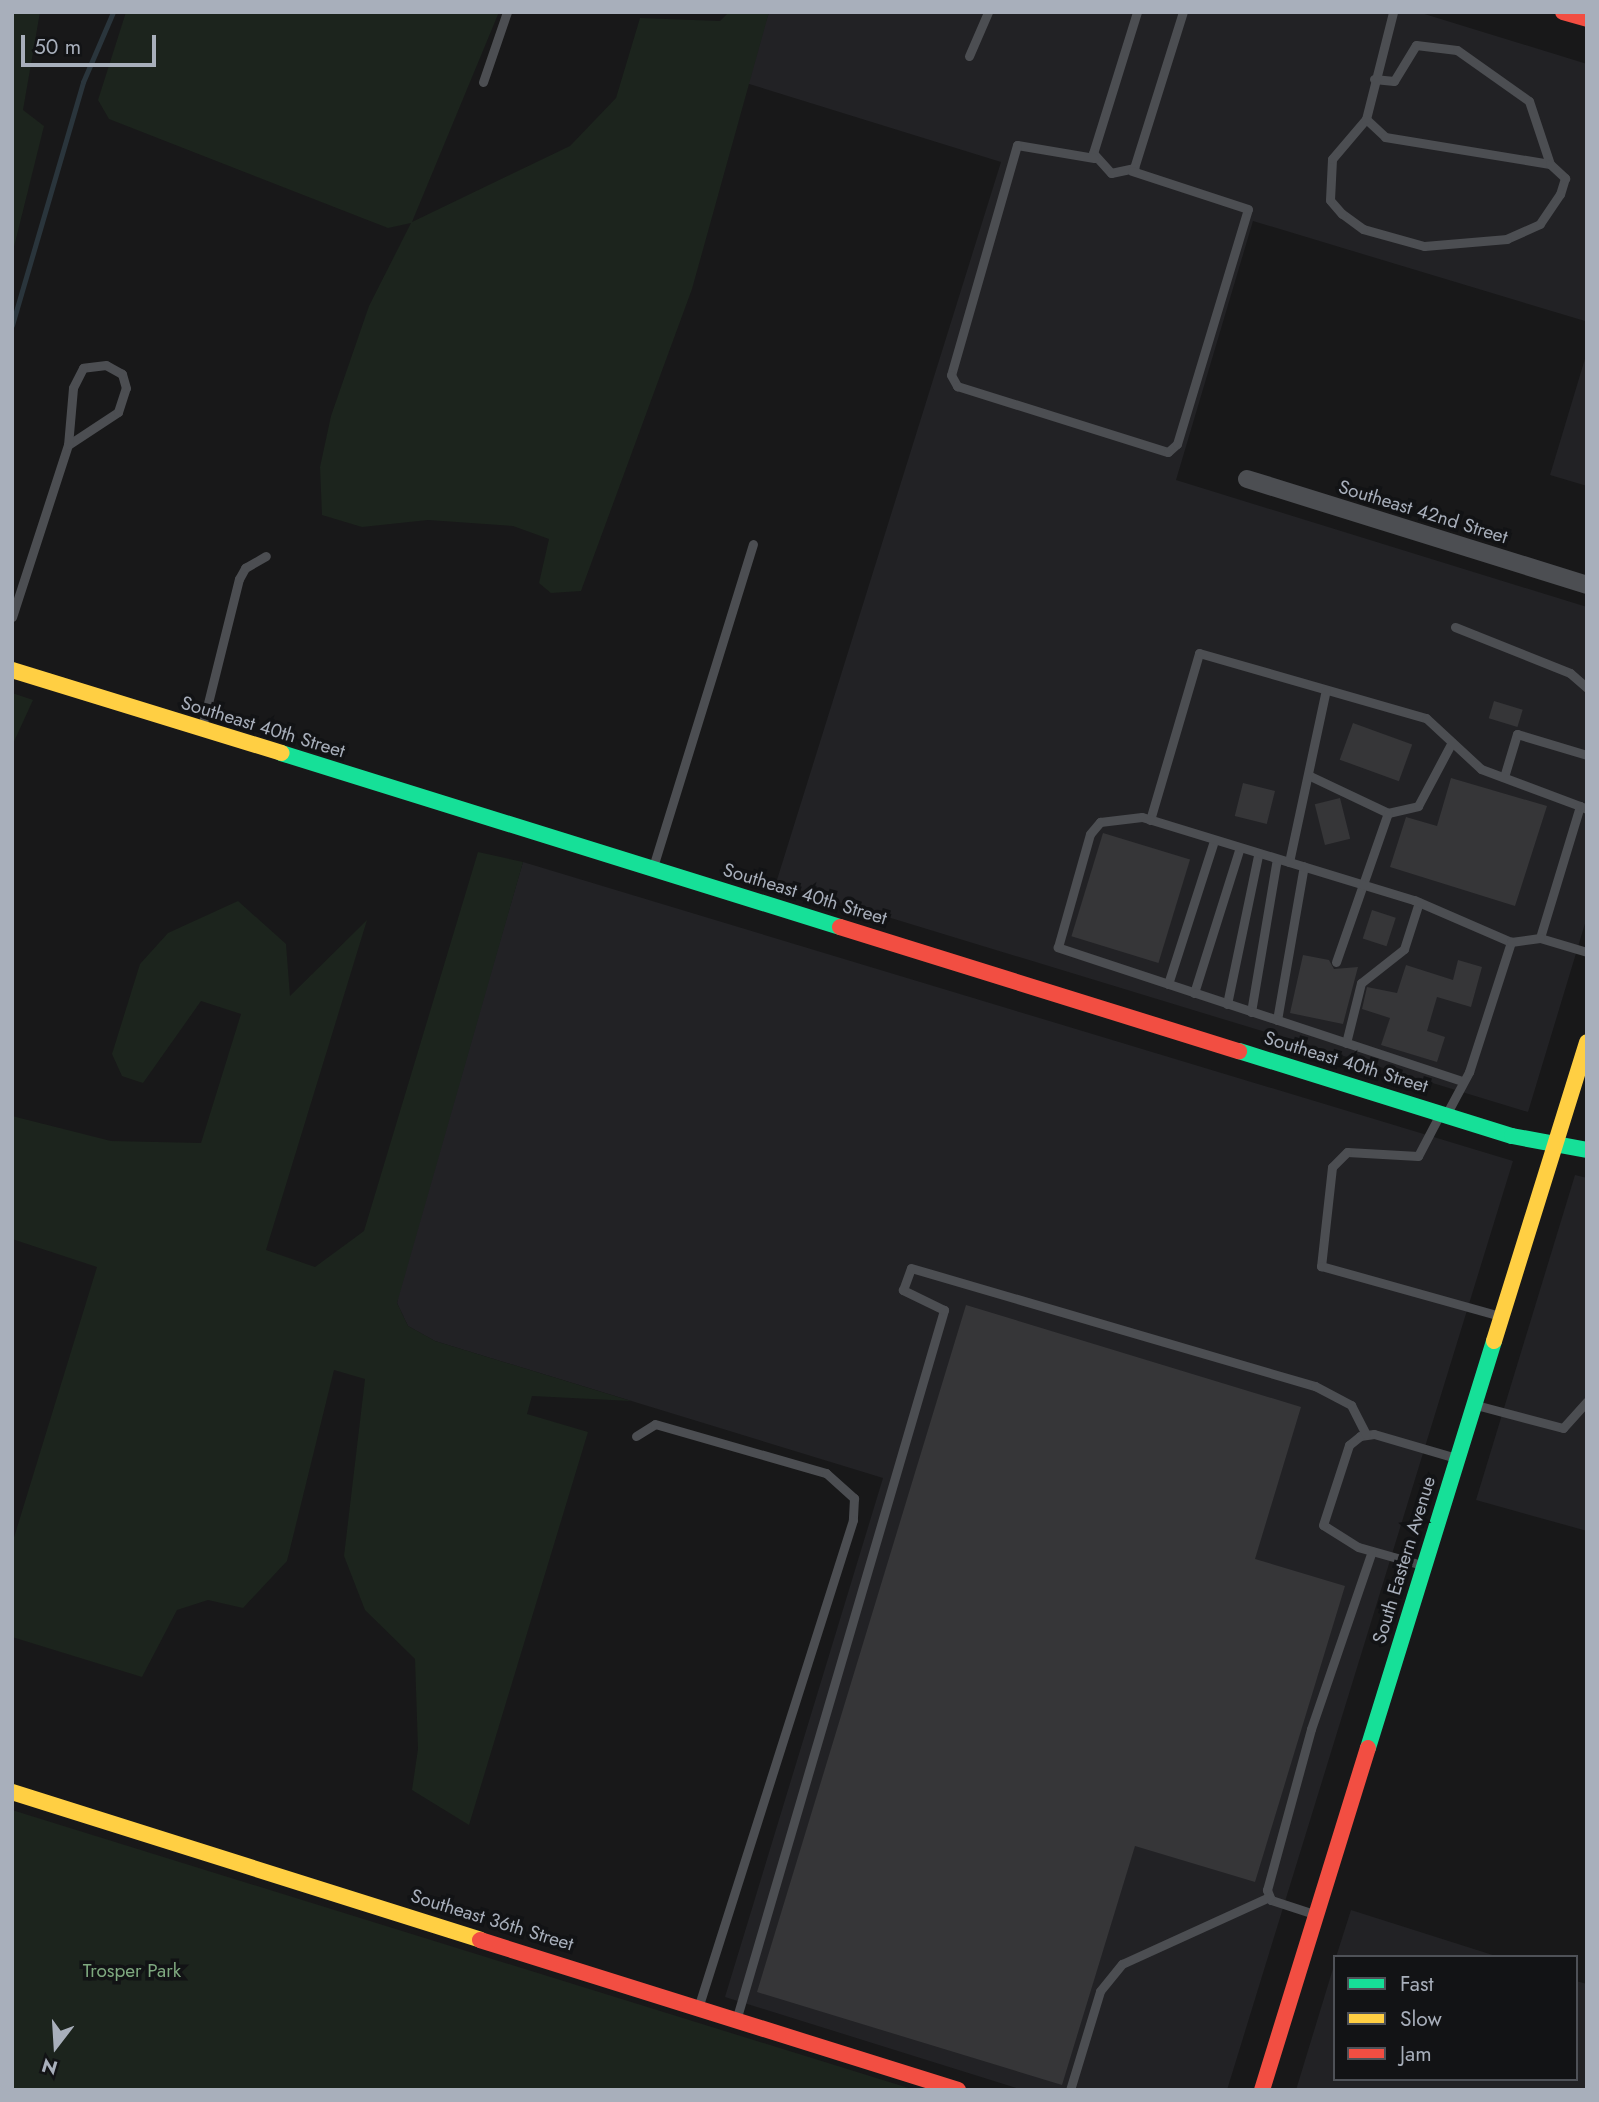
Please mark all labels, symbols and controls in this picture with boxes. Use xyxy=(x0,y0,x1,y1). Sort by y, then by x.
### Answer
scale bar xyxy=(24,21,159,65)
text: 50 m xyxy=(34,32,81,62)
street label: Southeast 42nd Street xyxy=(1336,475,1510,549)
street label: Southeast 40th Street xyxy=(178,691,348,763)
street label: Southeast 40th Street xyxy=(720,858,890,930)
street label: Southeast 40th Street xyxy=(1261,1026,1431,1098)
street label: South Eastern Avenue xyxy=(1368,1473,1440,1647)
street label: Southeast 36th Street xyxy=(408,1884,576,1956)
legend xyxy=(1333,1955,1578,2081)
park label: Trosper Park xyxy=(83,1960,181,1982)
text: Fast xyxy=(1400,1969,1433,1999)
text: Slow xyxy=(1400,2004,1442,2034)
north arrow xyxy=(21,2011,91,2081)
text: Jam xyxy=(1400,2039,1432,2069)
text: N xyxy=(39,2051,61,2082)

